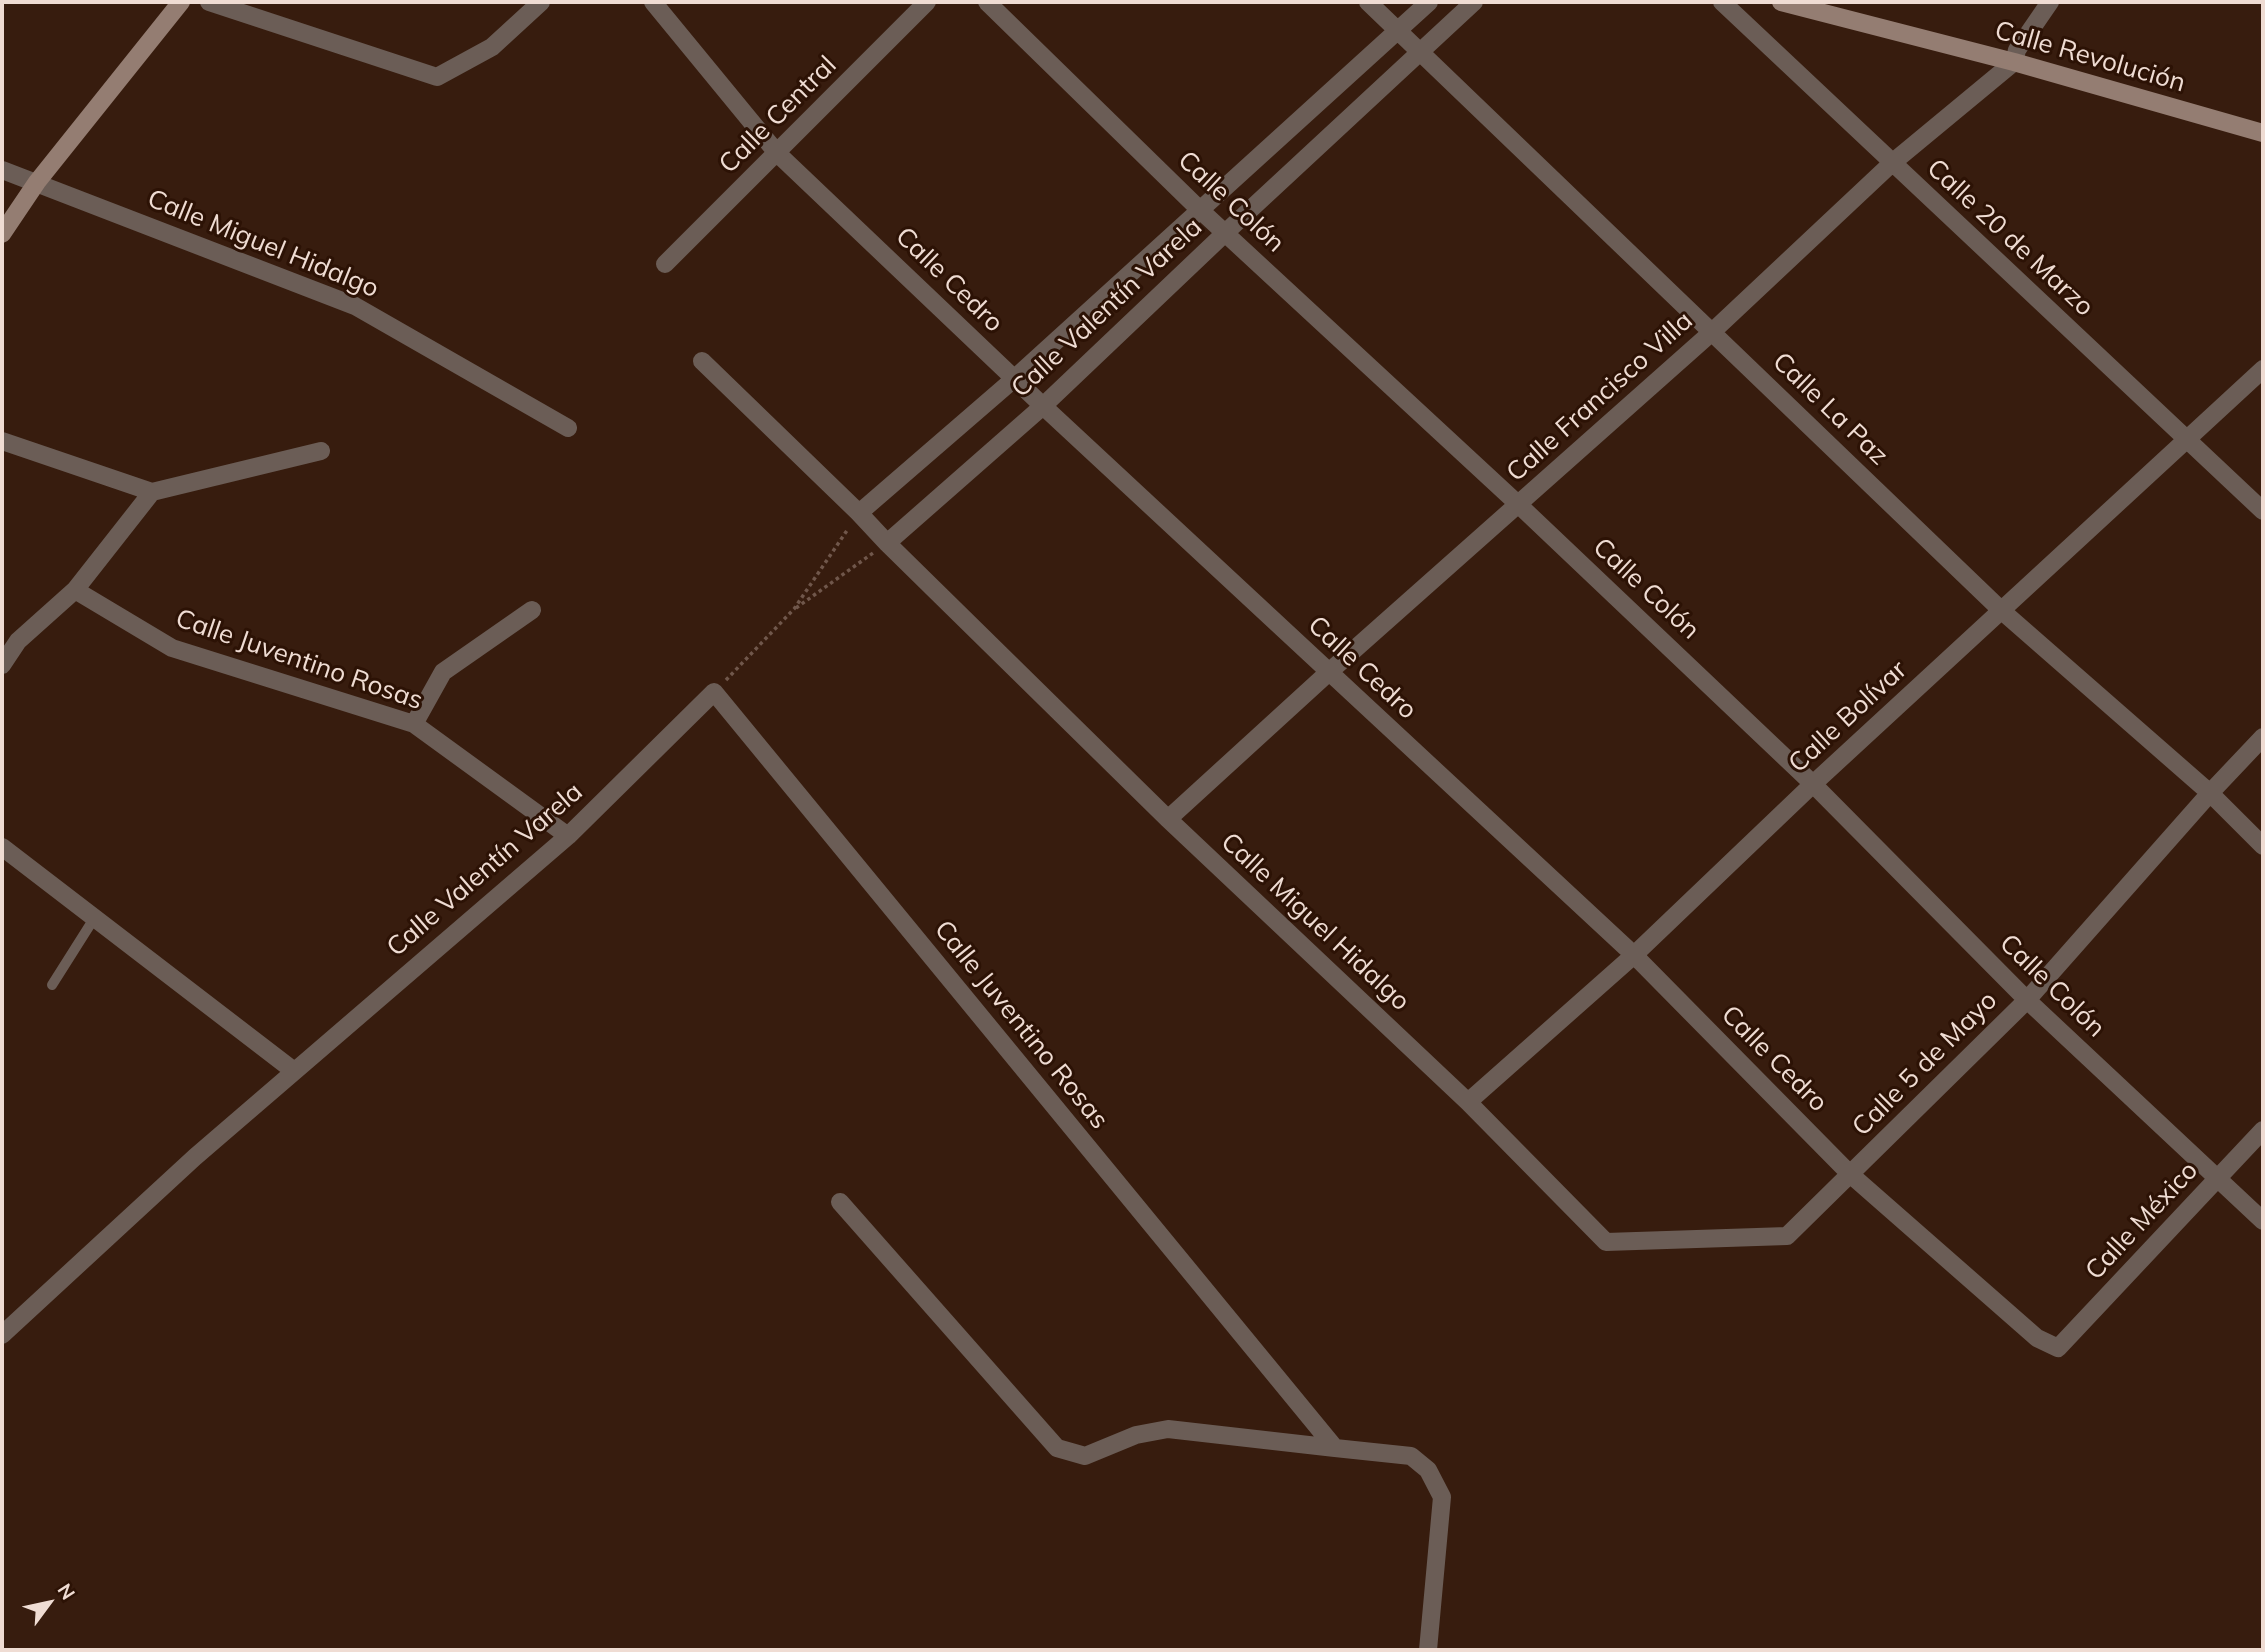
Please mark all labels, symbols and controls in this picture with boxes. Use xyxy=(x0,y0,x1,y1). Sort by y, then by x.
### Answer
street label: Calle Revolución xyxy=(1991,15,2189,99)
street label: Calle Central xyxy=(713,50,843,180)
street label: Calle Colón xyxy=(1171,145,1291,259)
street label: Calle 20 de Marzo xyxy=(1920,153,2100,323)
street label: Calle Miguel Hidalgo xyxy=(143,183,383,305)
street label: Calle Valentín Varela xyxy=(1005,212,1209,404)
street label: Calle Cedro xyxy=(889,221,1009,339)
street label: Calle Francisco Villa xyxy=(1501,305,1699,489)
street label: Calle La Paz xyxy=(1766,346,1894,472)
street label: Calle Colón xyxy=(1586,532,1706,646)
street label: Calle Juventino Rosas xyxy=(172,603,426,717)
street label: Calle Cedro xyxy=(1301,610,1423,726)
street label: Calle Bolívar xyxy=(1783,655,1913,779)
street label: Calle Valentín Varela xyxy=(381,777,589,963)
street label: Calle Miguel Hidalgo xyxy=(1214,827,1416,1017)
street label: Calle Juventino Rosas xyxy=(927,915,1115,1135)
street label: Calle Colón xyxy=(1993,928,2111,1044)
street label: Calle 5 de Mayo xyxy=(1846,985,2004,1143)
street label: Calle Cedro xyxy=(1715,1000,1833,1118)
street label: Calle México xyxy=(2079,1155,2205,1287)
north arrow xyxy=(14,1568,84,1638)
text: N xyxy=(53,1579,81,1604)

